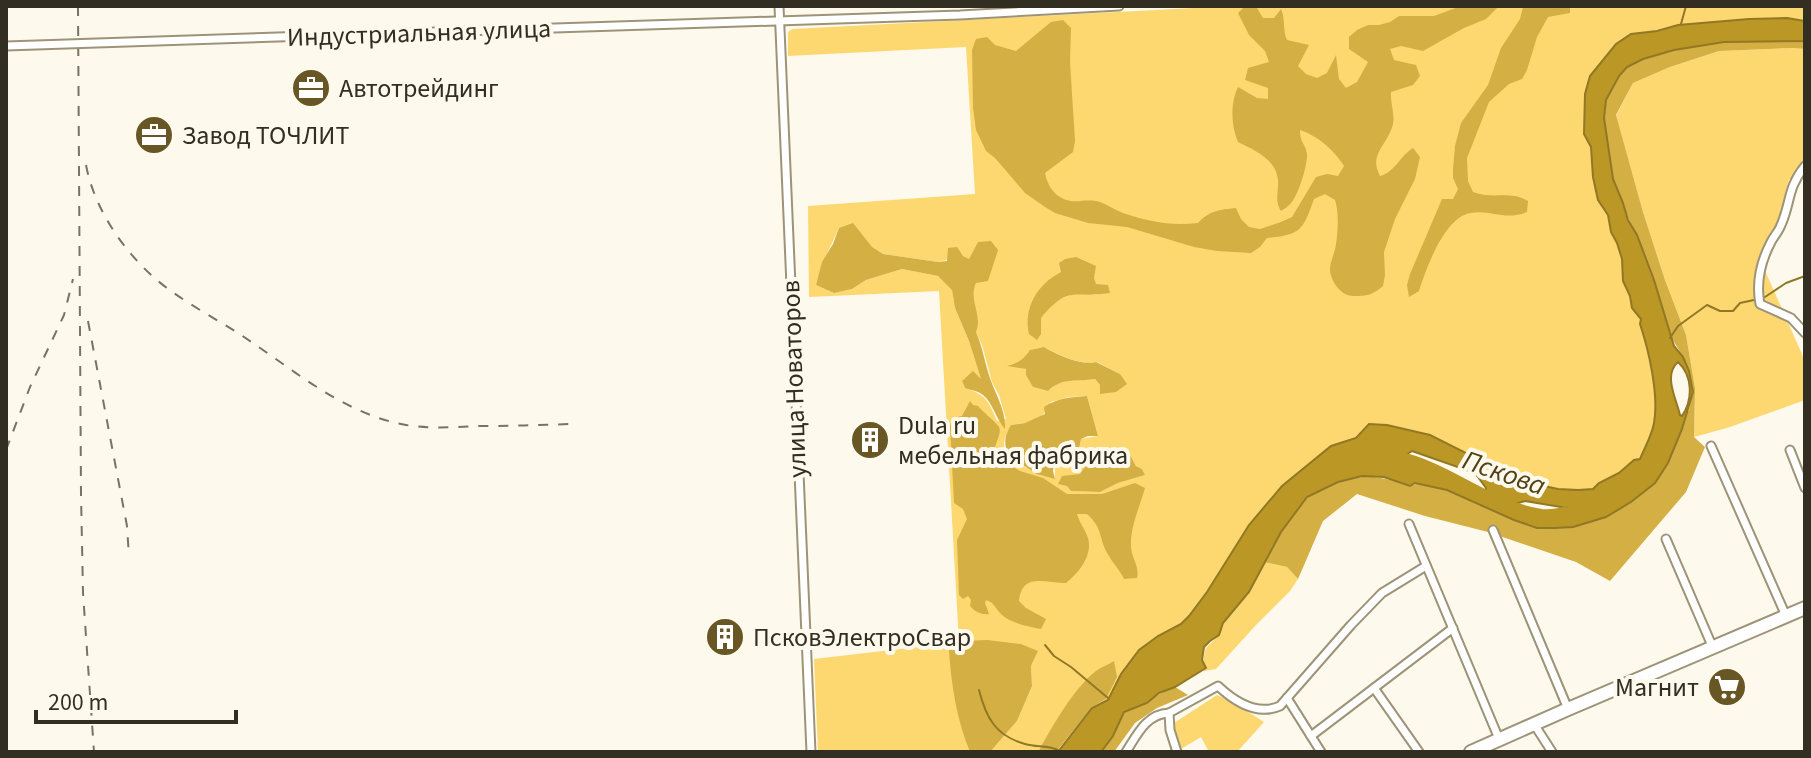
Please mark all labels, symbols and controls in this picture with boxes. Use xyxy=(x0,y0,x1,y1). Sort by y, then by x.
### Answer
street label: Индустриальная улица xyxy=(286,10,552,56)
office icon: Автотрейдинг xyxy=(290,67,332,109)
place label: Автотрейдинг xyxy=(339,70,499,107)
office icon: Завод ТОЧЛИТ xyxy=(133,114,175,156)
place label: Завод ТОЧЛИТ xyxy=(182,117,349,154)
street label: улица Новаторов xyxy=(772,280,816,478)
place label: Dula ru мебельная фабрика xyxy=(898,407,1128,474)
building icon: Dula ru мебельная фабрика xyxy=(849,419,891,461)
water label: Пскова xyxy=(1457,440,1551,506)
building icon: ПсковЭлектроСвар xyxy=(704,616,746,658)
place label: ПсковЭлектроСвар xyxy=(753,619,971,656)
supermarket icon: Магнит xyxy=(1706,666,1748,708)
place label: Магнит xyxy=(1615,669,1699,706)
scale bar xyxy=(36,674,236,724)
text: 200 m xyxy=(48,685,108,720)

